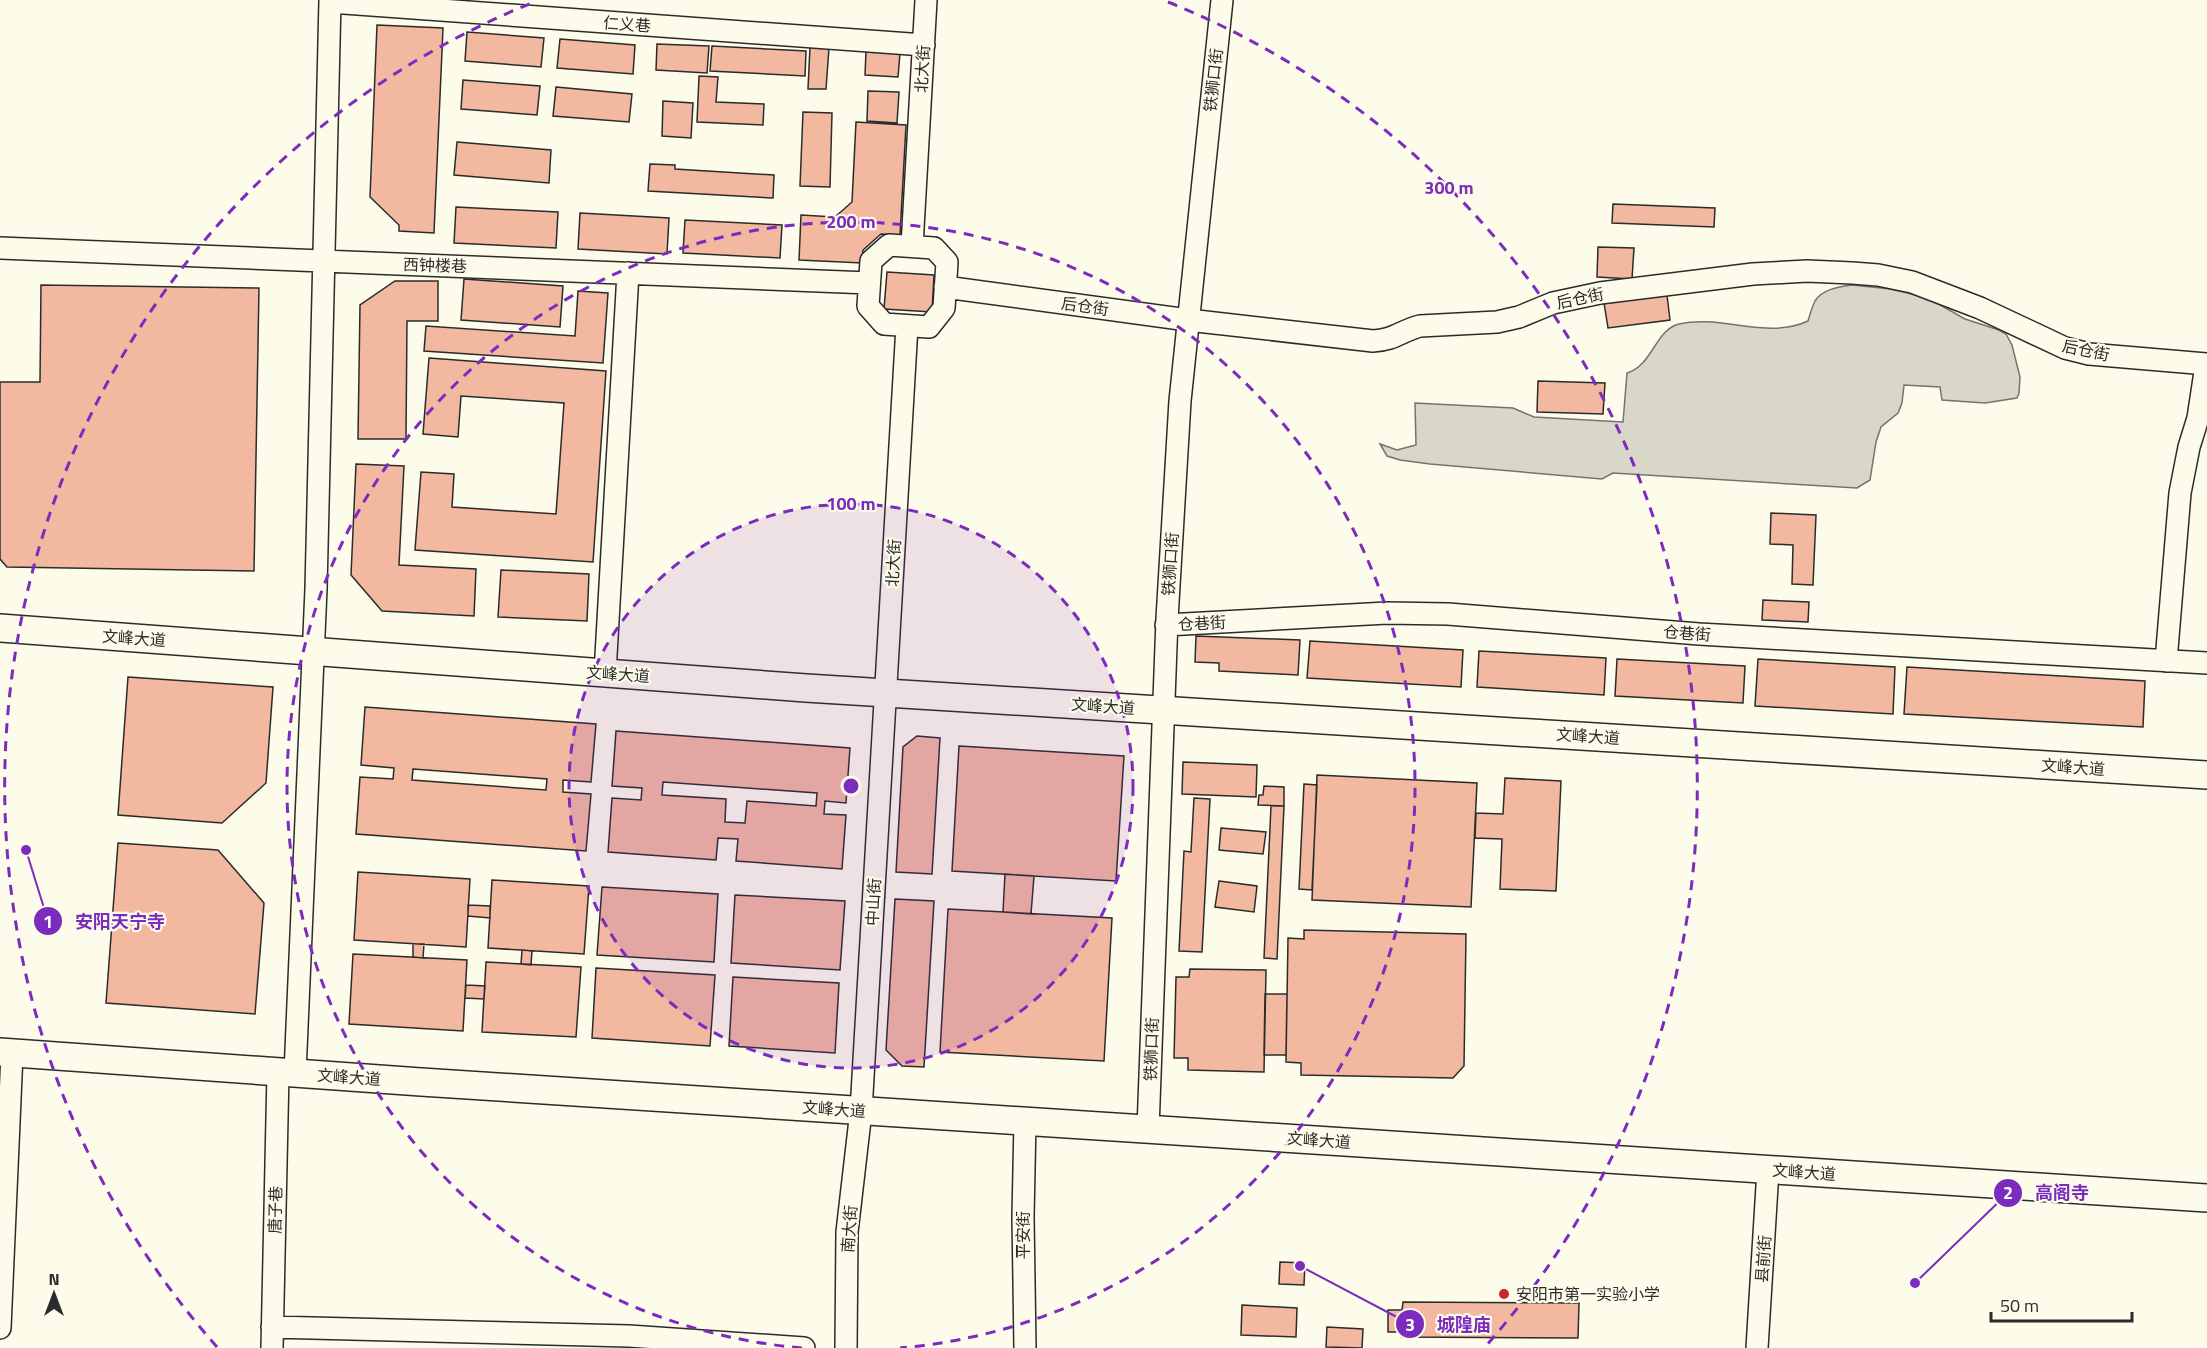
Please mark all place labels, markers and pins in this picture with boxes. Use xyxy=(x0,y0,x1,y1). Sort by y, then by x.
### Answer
centre of rings xyxy=(841,776,861,796)
callout: 安阳天宁寺 xyxy=(33,903,177,939)
callout: 高阁寺 xyxy=(1993,1175,2101,1211)
place label: 安阳市第一实验小学 xyxy=(1516,1282,1660,1306)
marker: 安阳市第一实验小学 xyxy=(1497,1287,1511,1301)
callout: 城隍庙 xyxy=(1395,1306,1503,1342)

